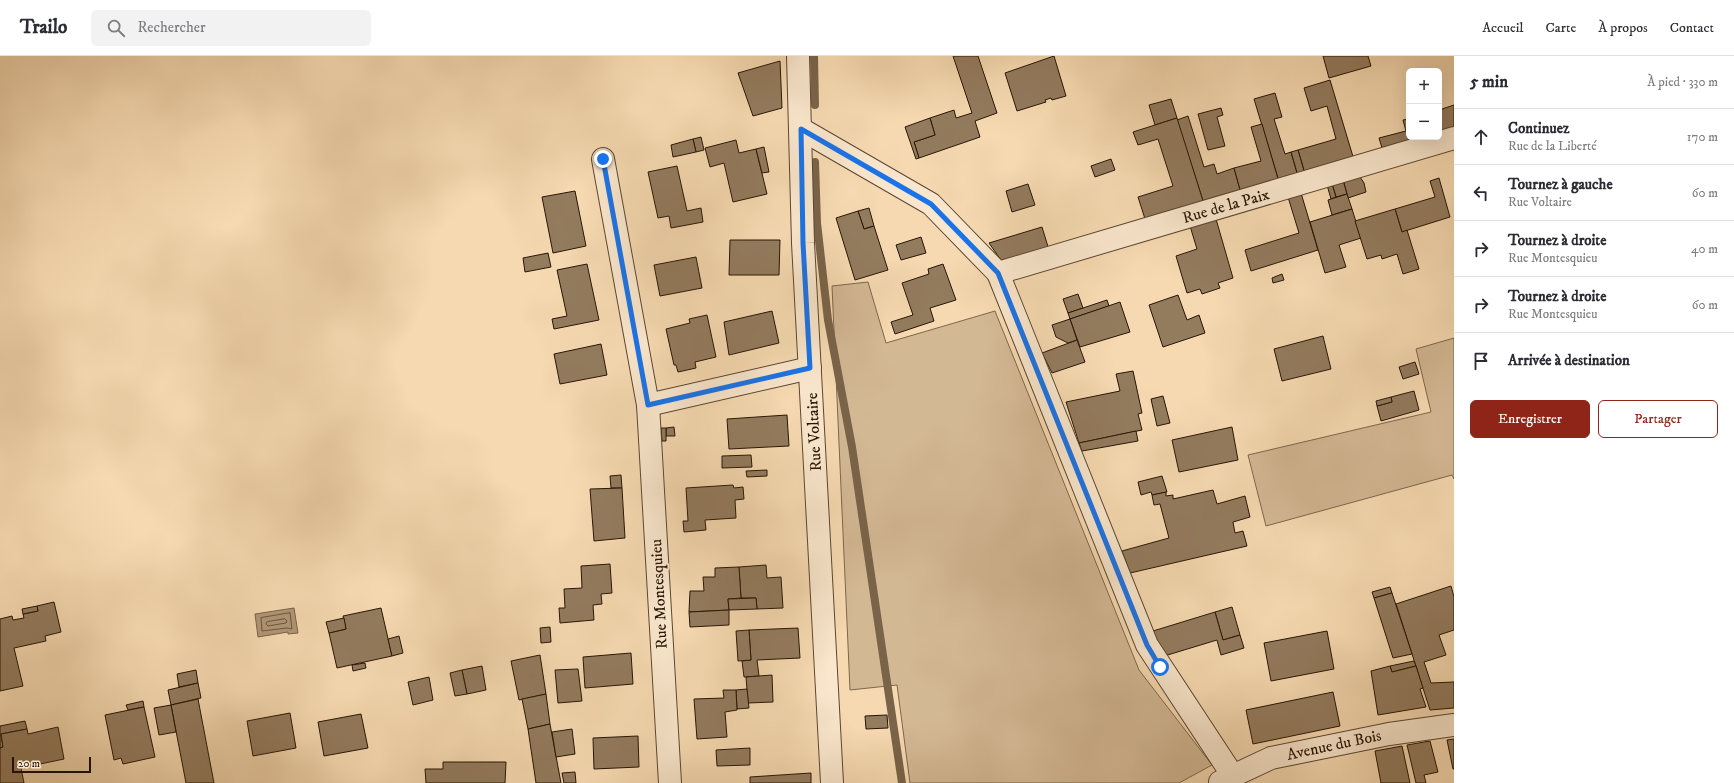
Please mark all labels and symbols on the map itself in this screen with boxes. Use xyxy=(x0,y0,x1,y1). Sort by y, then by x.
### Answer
route end xyxy=(594,150,612,168)
street label: Rue de la Paix xyxy=(1180,184,1272,228)
street label: Rue Voltaire xyxy=(802,392,826,472)
street label: Rue Montesquieu xyxy=(646,538,672,649)
route start xyxy=(1151,658,1169,676)
street label: Avenue du Bois xyxy=(1285,725,1383,765)
scale bar xyxy=(12,755,91,774)

